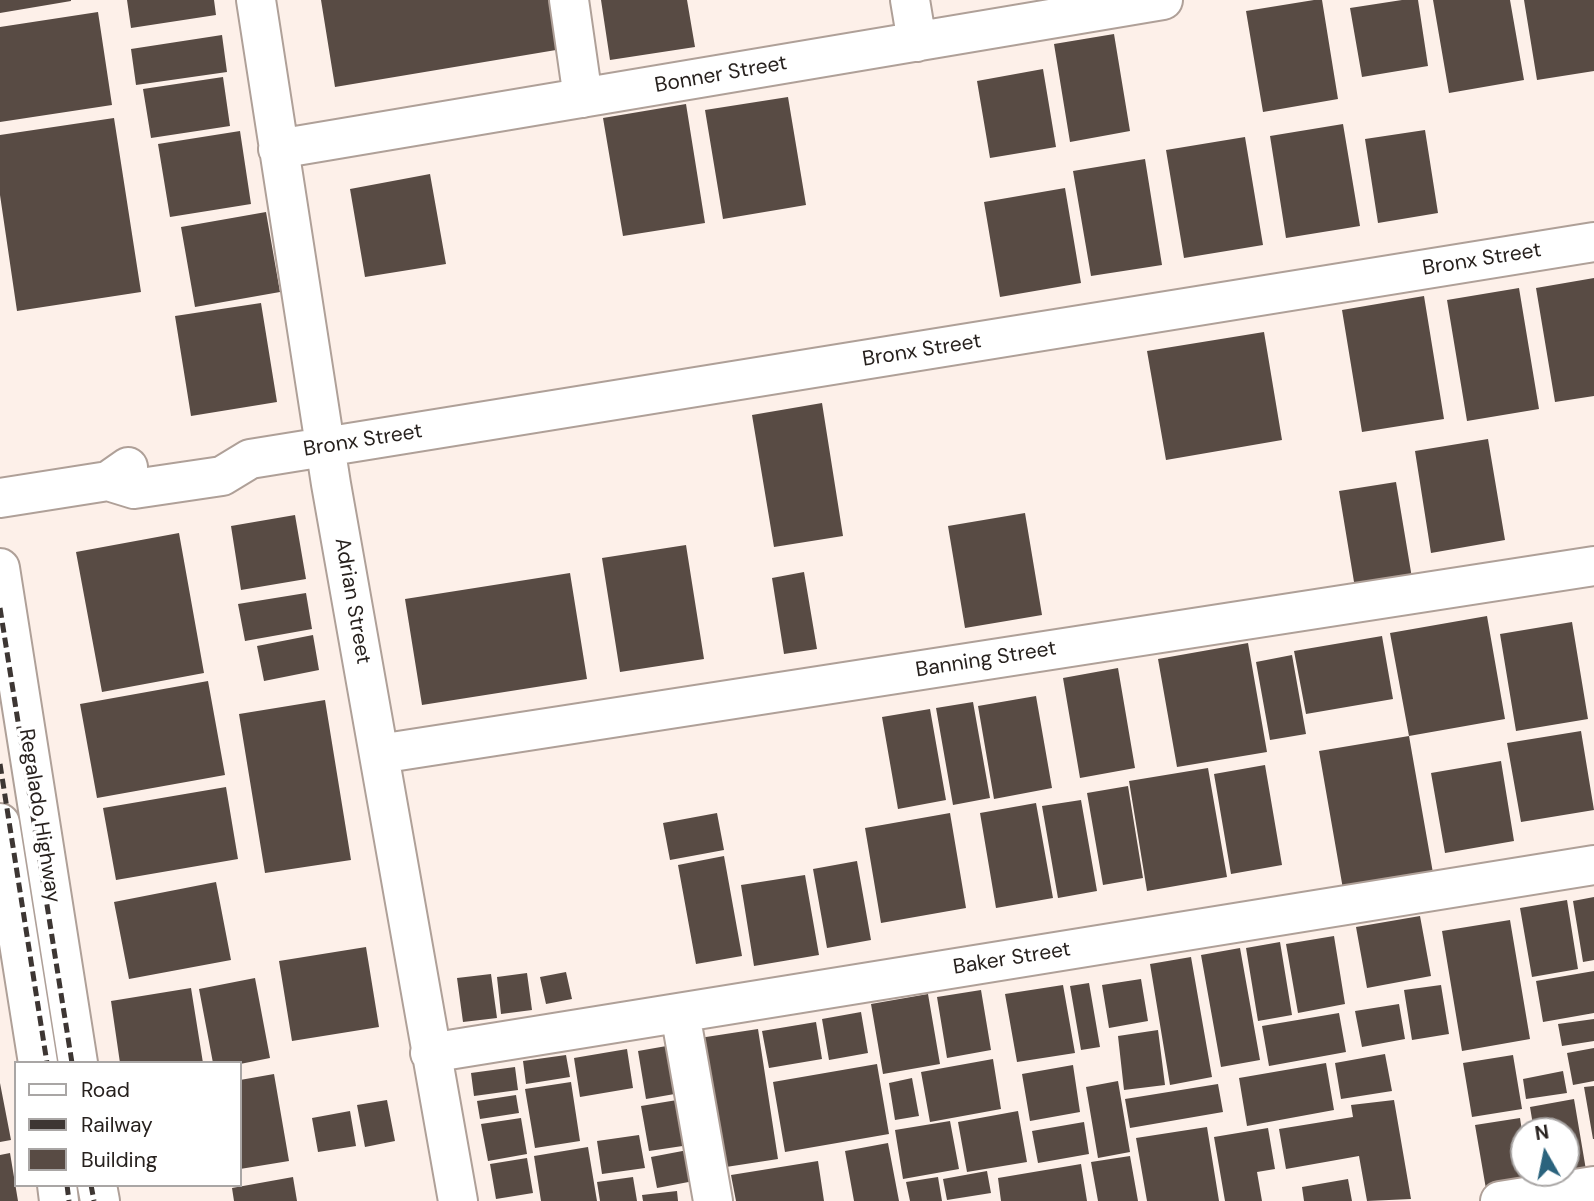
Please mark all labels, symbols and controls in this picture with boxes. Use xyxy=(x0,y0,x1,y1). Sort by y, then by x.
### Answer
street label: Bonner Street xyxy=(653,51,789,99)
street label: Bronx Street xyxy=(1421,238,1543,282)
street label: Bronx Street xyxy=(861,329,983,373)
street label: Bronx Street xyxy=(302,419,424,463)
street label: Adrian Street xyxy=(328,536,376,666)
street label: Banning Street xyxy=(914,636,1058,684)
street label: Regalado Highway xyxy=(13,727,65,905)
street label: Baker Street xyxy=(951,937,1073,981)
legend xyxy=(14,1061,242,1187)
text: Road xyxy=(81,1076,130,1104)
text: Railway xyxy=(81,1111,153,1139)
north arrow xyxy=(1510,1117,1580,1187)
text: N xyxy=(1533,1119,1551,1146)
text: Building xyxy=(81,1146,157,1174)

